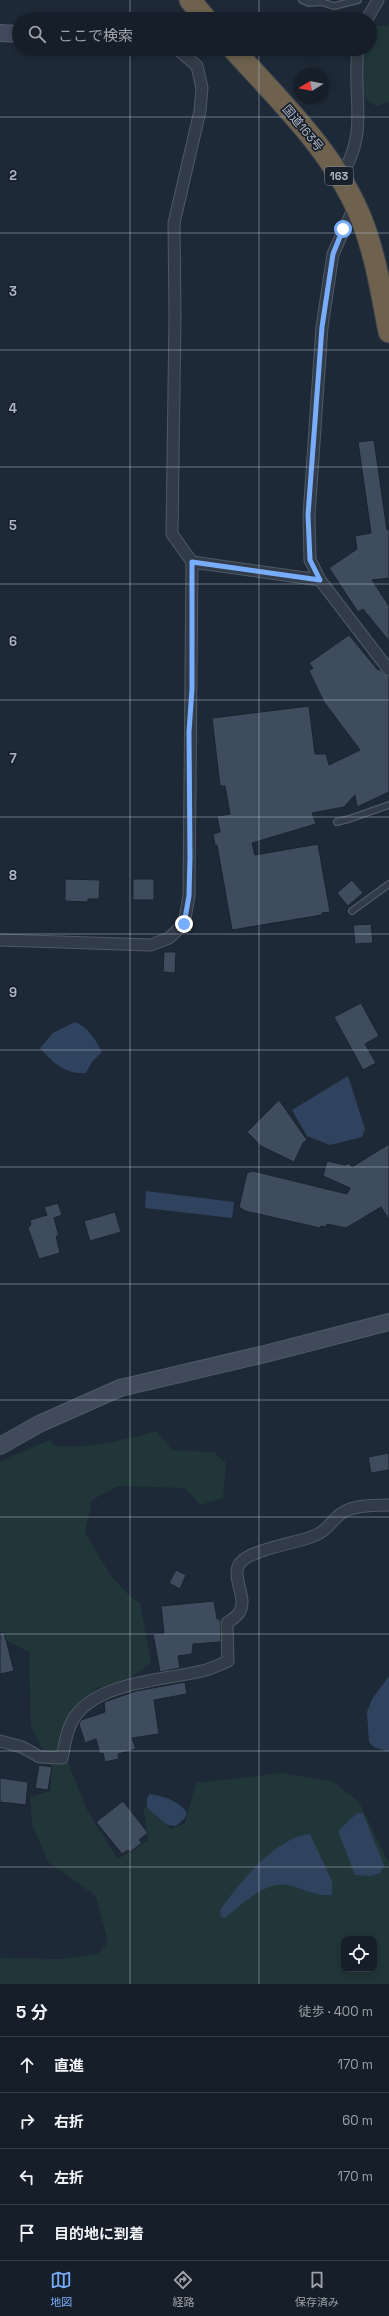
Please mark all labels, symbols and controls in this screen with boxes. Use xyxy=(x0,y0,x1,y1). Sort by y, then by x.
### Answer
search box xyxy=(12,12,377,56)
icon: search xyxy=(26,23,48,45)
text: ここで検索 xyxy=(58,26,133,45)
north arrow xyxy=(293,68,329,104)
street label: 国道163号 xyxy=(279,102,327,154)
text: 2 xyxy=(9,167,17,184)
road number: 163 xyxy=(325,167,353,185)
route start xyxy=(334,220,352,238)
text: 3 xyxy=(9,283,17,300)
text: 4 xyxy=(9,400,17,417)
text: 5 xyxy=(9,517,17,534)
text: 6 xyxy=(9,633,17,650)
text: 7 xyxy=(9,750,17,767)
text: 8 xyxy=(9,867,17,884)
route end xyxy=(175,915,193,933)
text: 9 xyxy=(9,984,17,1001)
map controls xyxy=(341,1936,377,1972)
button: locate xyxy=(341,1936,377,1972)
text: 5 分 xyxy=(16,2001,48,2023)
text: 徒歩 · 400 m xyxy=(299,2003,373,2020)
icon: ahead xyxy=(16,2054,38,2076)
text: 直進 xyxy=(54,2056,84,2075)
text: 170 m xyxy=(337,2056,373,2073)
icon: right xyxy=(16,2110,38,2132)
text: 右折 xyxy=(54,2112,84,2131)
text: 60 m xyxy=(342,2112,373,2129)
icon: left xyxy=(16,2166,38,2188)
text: 左折 xyxy=(54,2168,84,2187)
text: 170 m xyxy=(337,2168,373,2185)
icon: arrive xyxy=(16,2222,38,2244)
text: 目的地に到着 xyxy=(54,2224,144,2243)
tab: 地図 xyxy=(50,2269,72,2309)
tab: 経路 xyxy=(172,2269,194,2309)
tab: 保存済み xyxy=(295,2269,339,2309)

